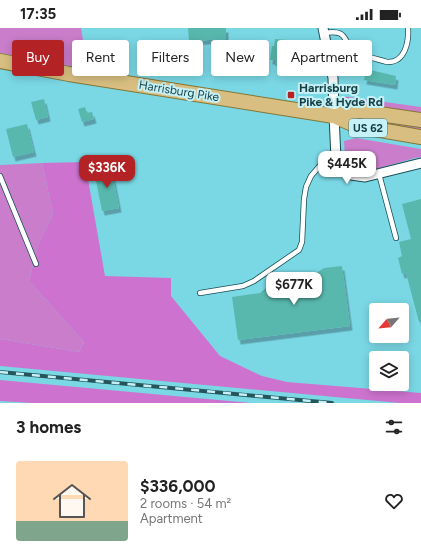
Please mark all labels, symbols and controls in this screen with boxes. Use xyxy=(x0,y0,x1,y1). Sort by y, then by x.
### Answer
text: 17:35 xyxy=(20,5,56,23)
chip: Buy xyxy=(12,40,64,76)
chip: Rent xyxy=(72,40,129,76)
chip: Filters xyxy=(137,40,203,76)
chip: New xyxy=(211,40,269,76)
chip: Apartment xyxy=(277,40,372,76)
street label: Harrisburg Pike xyxy=(138,78,221,104)
place label: Harrisburg Pike & Hyde Rd xyxy=(299,81,383,109)
marker: Harrisburg Pike & Hyde Rd xyxy=(286,90,296,100)
road number: US 62 xyxy=(349,119,387,137)
pin: $445K xyxy=(319,151,375,185)
pin: $336K xyxy=(79,155,135,189)
text: $445K xyxy=(327,156,367,171)
text: $336K xyxy=(88,160,126,175)
pin: $677K xyxy=(266,272,322,306)
text: $677K xyxy=(275,277,313,292)
north arrow xyxy=(369,303,409,343)
map controls xyxy=(369,303,409,391)
button: layers xyxy=(369,351,409,391)
icon: filters xyxy=(383,416,405,438)
text: 3 homes xyxy=(16,417,81,437)
text: $336,000 xyxy=(140,476,216,496)
icon: home xyxy=(48,477,96,525)
icon: heart xyxy=(383,490,405,512)
text: 2 rooms · 54 m² xyxy=(140,496,231,511)
text: Apartment xyxy=(140,511,203,526)

